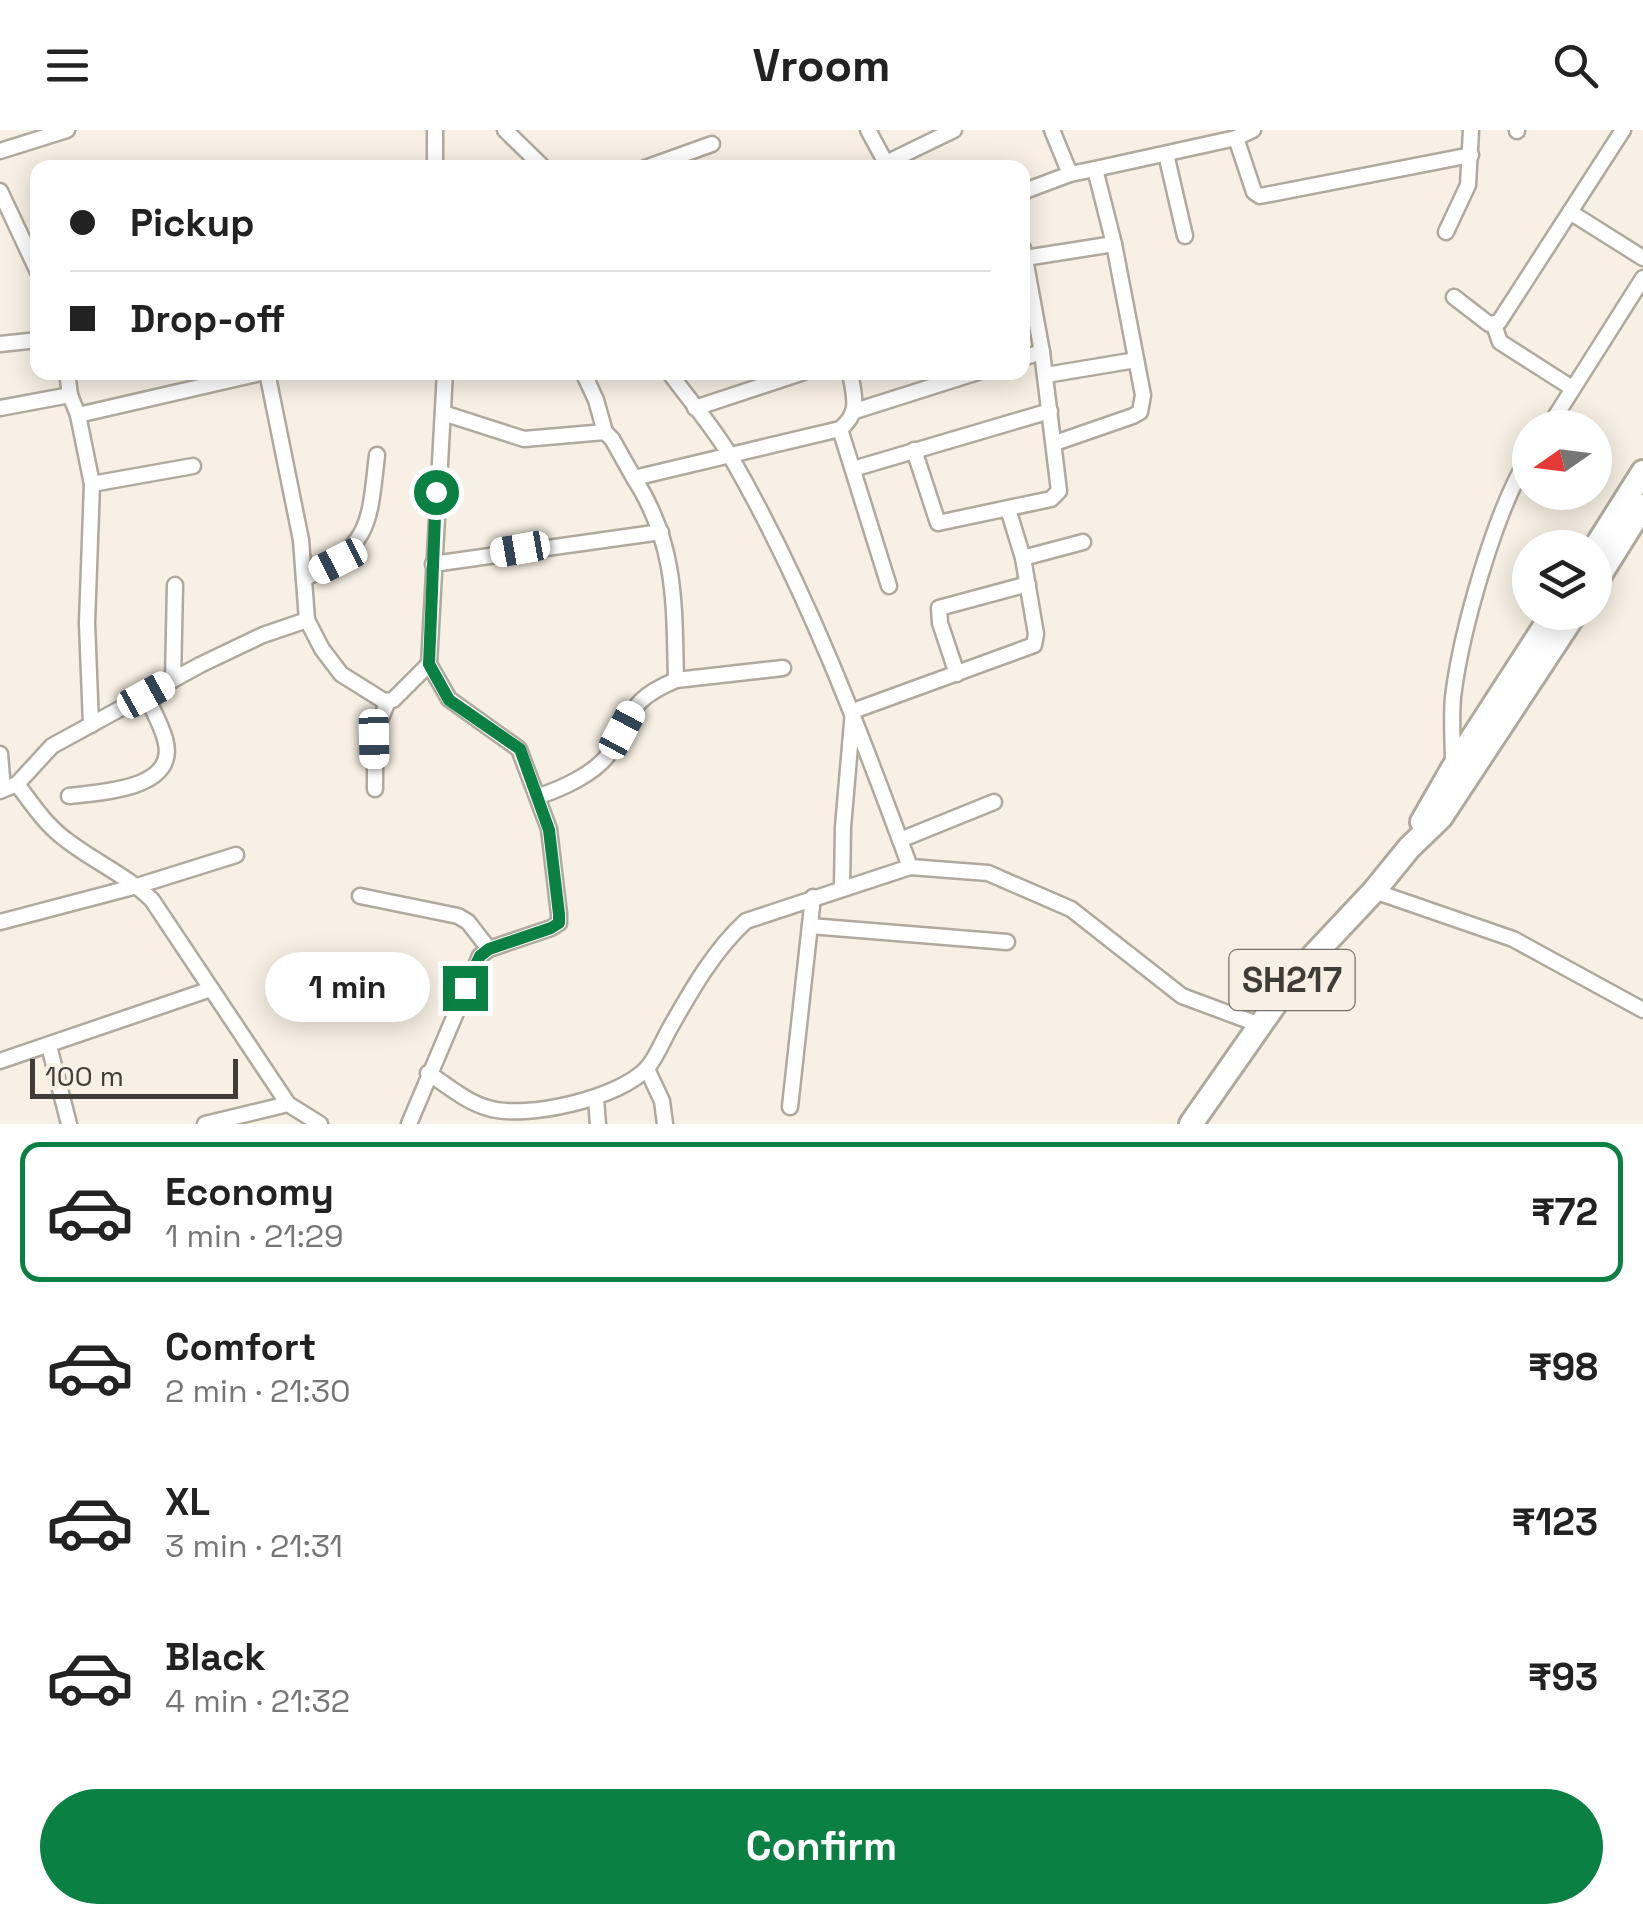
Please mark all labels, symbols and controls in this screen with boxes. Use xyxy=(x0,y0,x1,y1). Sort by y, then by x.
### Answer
text: Vroom xyxy=(753,37,890,94)
icon: menu xyxy=(40,38,95,93)
icon: search xyxy=(1548,38,1603,93)
text: Pickup xyxy=(130,199,254,247)
text: Drop-off xyxy=(130,295,285,343)
north arrow xyxy=(1512,410,1612,510)
map controls xyxy=(1512,410,1612,630)
route start xyxy=(414,470,459,515)
car xyxy=(488,529,552,569)
button: layers xyxy=(1512,530,1612,630)
car xyxy=(304,534,372,588)
car xyxy=(112,667,180,723)
car xyxy=(595,696,649,764)
car xyxy=(358,709,390,769)
road number: SH217 xyxy=(1230,950,1354,1010)
callout: 1 min xyxy=(265,953,430,1023)
route end xyxy=(443,966,488,1011)
text: 1 min xyxy=(308,967,387,1007)
scale bar xyxy=(30,1054,238,1098)
text: 100 m xyxy=(45,1058,124,1094)
icon: car xyxy=(45,1167,135,1257)
text: Economy xyxy=(165,1168,334,1216)
text: ₹72 xyxy=(1531,1188,1598,1236)
text: 1 min · 21:29 xyxy=(165,1216,344,1256)
icon: car xyxy=(45,1322,135,1412)
text: Comfort xyxy=(165,1323,316,1371)
text: ₹98 xyxy=(1528,1343,1598,1391)
text: 2 min · 21:30 xyxy=(165,1371,351,1411)
icon: car xyxy=(45,1477,135,1567)
text: XL xyxy=(165,1478,210,1526)
text: ₹123 xyxy=(1512,1498,1598,1546)
text: 3 min · 21:31 xyxy=(165,1526,343,1566)
icon: car xyxy=(45,1632,135,1722)
text: Black xyxy=(165,1633,266,1681)
text: ₹93 xyxy=(1528,1653,1598,1701)
text: 4 min · 21:32 xyxy=(165,1681,350,1721)
button: Confirm xyxy=(40,1789,1603,1904)

